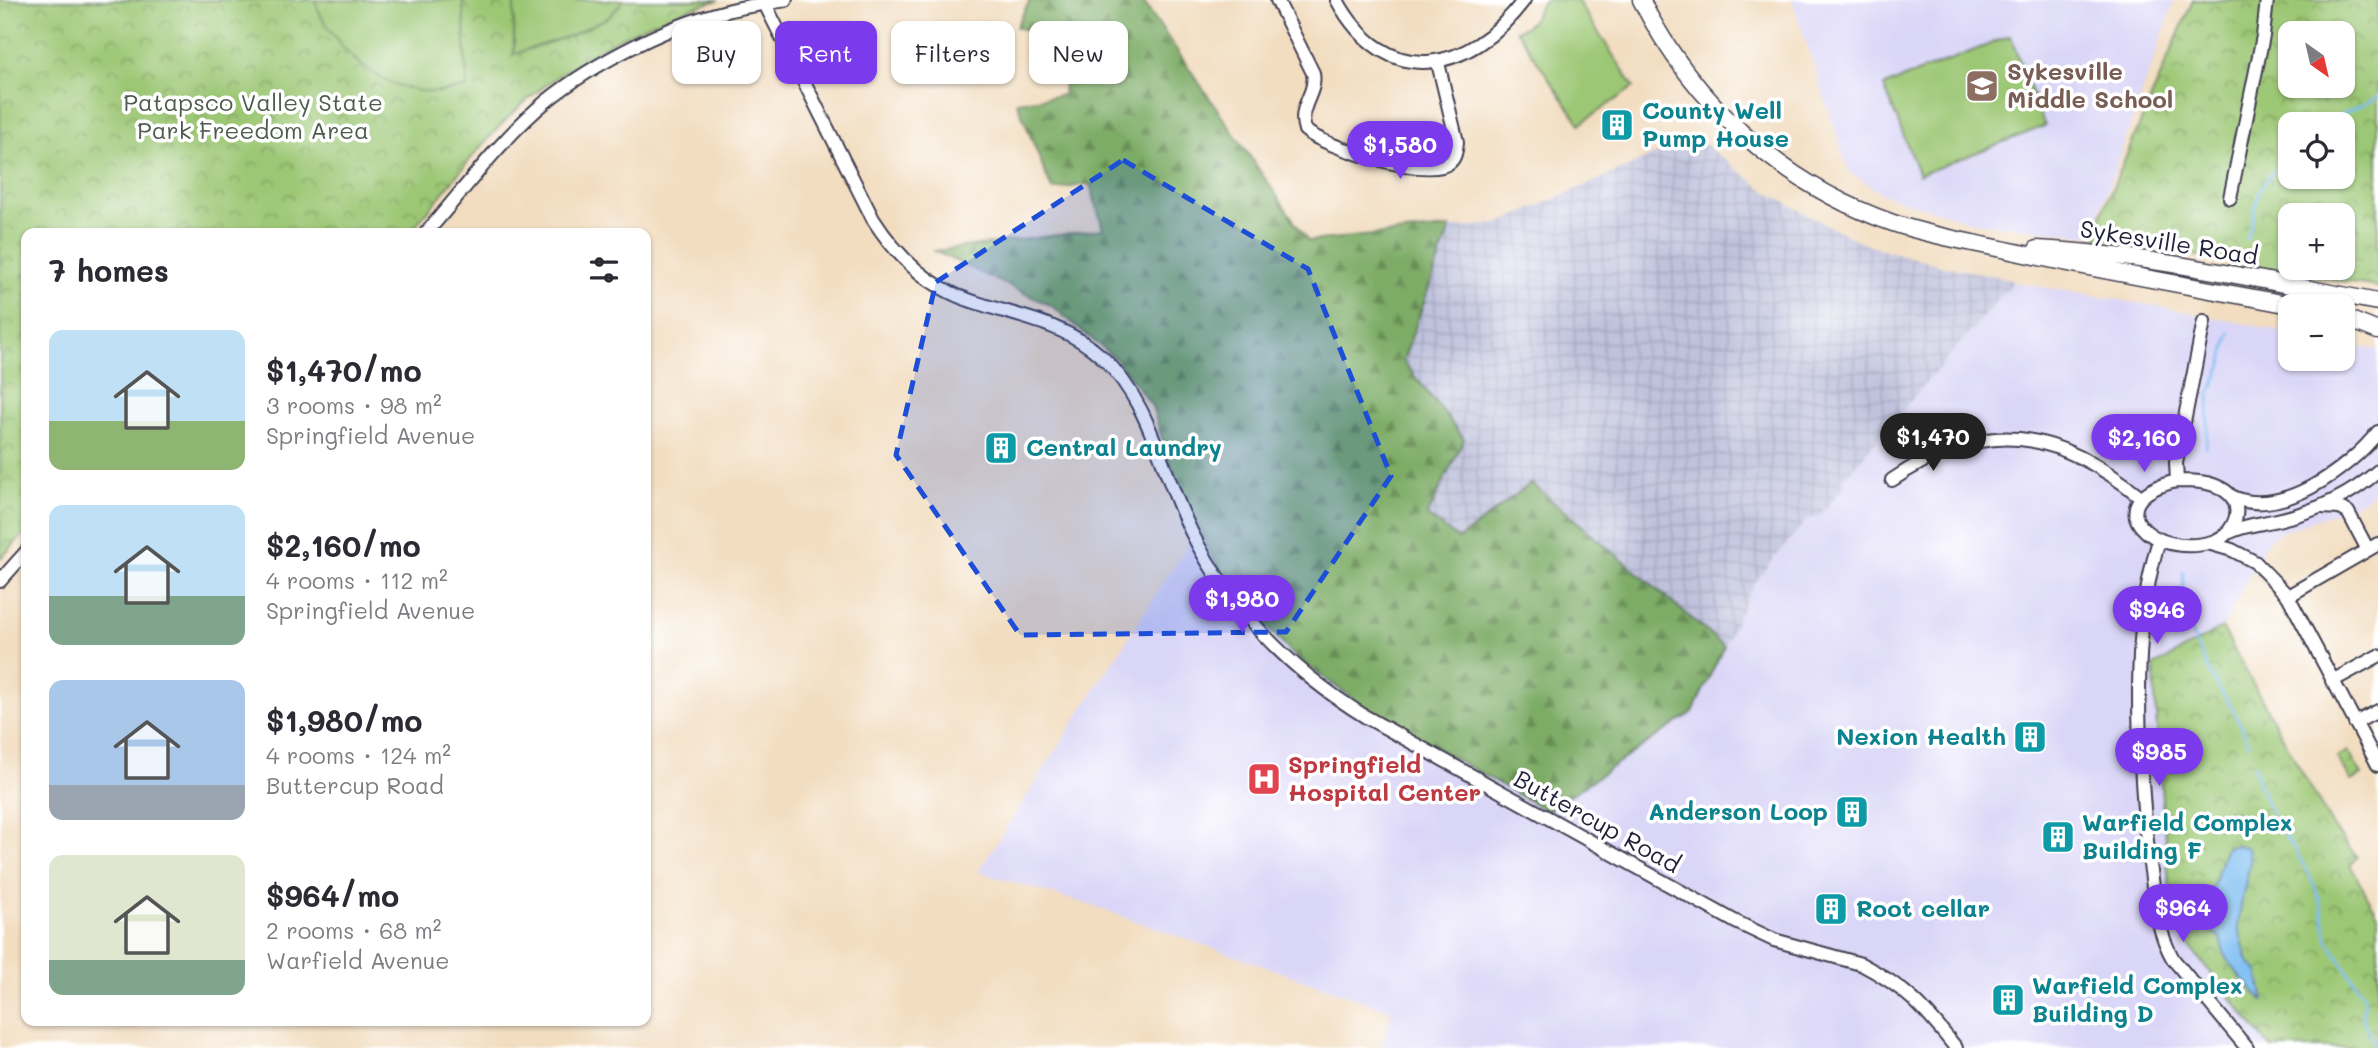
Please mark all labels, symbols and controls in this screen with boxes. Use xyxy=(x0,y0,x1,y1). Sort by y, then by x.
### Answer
chip: Buy xyxy=(672,21,761,84)
chip: Rent xyxy=(775,21,877,84)
chip: Filters xyxy=(891,21,1015,84)
chip: New xyxy=(1029,21,1128,84)
north arrow xyxy=(2278,21,2356,98)
map controls xyxy=(2278,21,2355,371)
place label: Sykesville Middle School xyxy=(2007,55,2173,114)
school or university icon: Sykesville Middle School xyxy=(1963,67,2001,105)
park label: Patapsco Valley State Park Freedom Area xyxy=(123,86,383,145)
place label: County Well Pump House xyxy=(1642,94,1789,153)
building icon: County Well Pump House xyxy=(1598,106,1636,144)
button: locate xyxy=(2278,112,2355,189)
pin: $1,580 xyxy=(1343,122,1457,181)
text: $1,580 xyxy=(1363,129,1437,159)
button: + xyxy=(2278,203,2355,280)
street label: Sykesville Road xyxy=(2078,212,2260,271)
text: 7 homes xyxy=(49,250,169,290)
icon: filters xyxy=(585,251,623,289)
button: − xyxy=(2278,294,2355,371)
text: $1,470/mo xyxy=(266,350,422,390)
icon: home xyxy=(105,358,189,442)
text: 3 rooms · 98 m² xyxy=(266,390,442,420)
pin: $1,470 xyxy=(1876,414,1990,473)
pin: $2,160 xyxy=(2087,414,2201,474)
text: Springfield Avenue xyxy=(266,420,475,450)
text: $1,470 xyxy=(1896,421,1970,451)
text: $2,160 xyxy=(2107,422,2181,452)
building icon: Central Laundry xyxy=(982,429,1020,467)
place label: Central Laundry xyxy=(1026,431,1222,462)
text: $2,160/mo xyxy=(266,525,421,565)
icon: home xyxy=(105,533,189,617)
text: 4 rooms · 112 m² xyxy=(266,565,448,595)
pin: $1,980 xyxy=(1185,576,1299,635)
text: $1,980 xyxy=(1205,583,1279,613)
pin: $946 xyxy=(2116,586,2198,646)
text: $946 xyxy=(2129,594,2185,624)
text: Springfield Avenue xyxy=(266,595,475,625)
text: $1,980/mo xyxy=(266,700,423,740)
icon: home xyxy=(105,708,189,792)
building icon: Nexion Health xyxy=(2011,718,2049,756)
place label: Nexion Health xyxy=(1836,720,2006,751)
pin: $985 xyxy=(2118,728,2200,788)
text: $985 xyxy=(2131,736,2187,766)
text: 4 rooms · 124 m² xyxy=(266,740,451,770)
place label: Springfield Hospital Center xyxy=(1288,748,1481,807)
hospital icon: Springfield Hospital Center xyxy=(1245,760,1283,798)
street label: Buttercup Road xyxy=(1509,762,1686,879)
text: Buttercup Road xyxy=(266,770,444,800)
building icon: Anderson Loop xyxy=(1833,793,1871,831)
place label: Anderson Loop xyxy=(1648,795,1828,826)
place label: Warfield Complex Building F xyxy=(2082,806,2293,865)
building icon: Warfield Complex Building F xyxy=(2039,818,2077,856)
text: $964/mo xyxy=(266,875,399,915)
icon: home xyxy=(105,883,189,967)
pin: $964 xyxy=(2142,884,2224,944)
building icon: Root cellar xyxy=(1812,890,1850,928)
place label: Root cellar xyxy=(1856,892,1990,923)
text: $964 xyxy=(2155,892,2211,922)
text: 2 rooms · 68 m² xyxy=(266,915,441,945)
text: Warfield Avenue xyxy=(266,945,450,975)
place label: Warfield Complex Building D xyxy=(2032,969,2243,1028)
building icon: Warfield Complex Building D xyxy=(1989,981,2027,1019)

